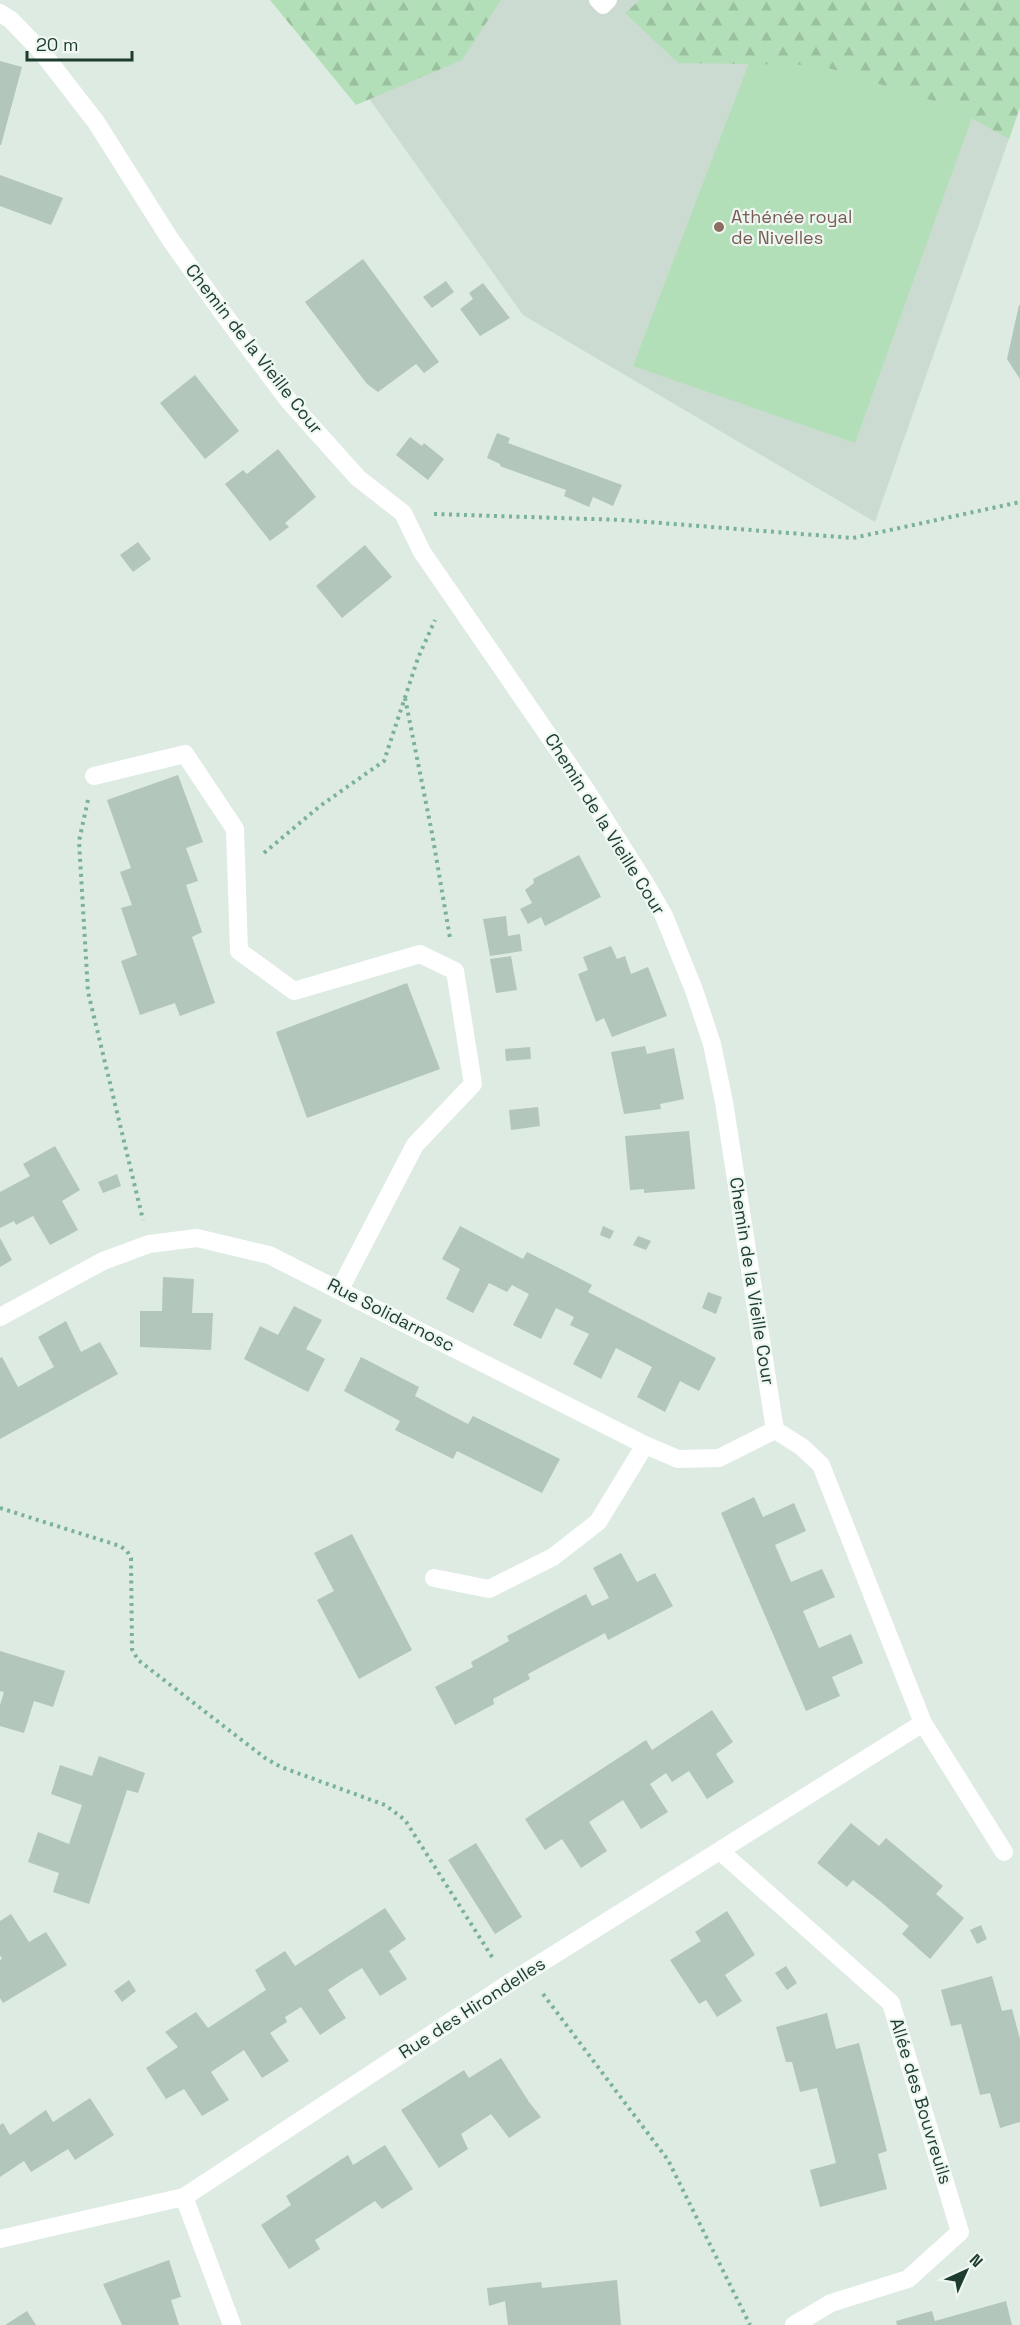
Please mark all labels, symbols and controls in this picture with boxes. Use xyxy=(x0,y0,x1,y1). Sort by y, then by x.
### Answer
scale bar xyxy=(27,24,132,62)
text: 20 m xyxy=(36,33,79,56)
place label: Athénée royal de Nivelles xyxy=(731,205,852,249)
marker: Athénée royal de Nivelles xyxy=(712,220,726,234)
street label: Chemin de la Vieille Cour xyxy=(181,259,328,439)
street label: Chemin de la Vieille Cour xyxy=(540,729,671,919)
street label: Chemin de la Vieille Cour xyxy=(725,1175,780,1387)
street label: Rue Solidarnosc xyxy=(324,1273,459,1357)
street label: Rue des Hirondelles xyxy=(394,1952,549,2064)
street label: Allée des Bouvreuils xyxy=(885,2015,958,2187)
north arrow xyxy=(936,2241,996,2301)
text: N xyxy=(965,2250,987,2272)

